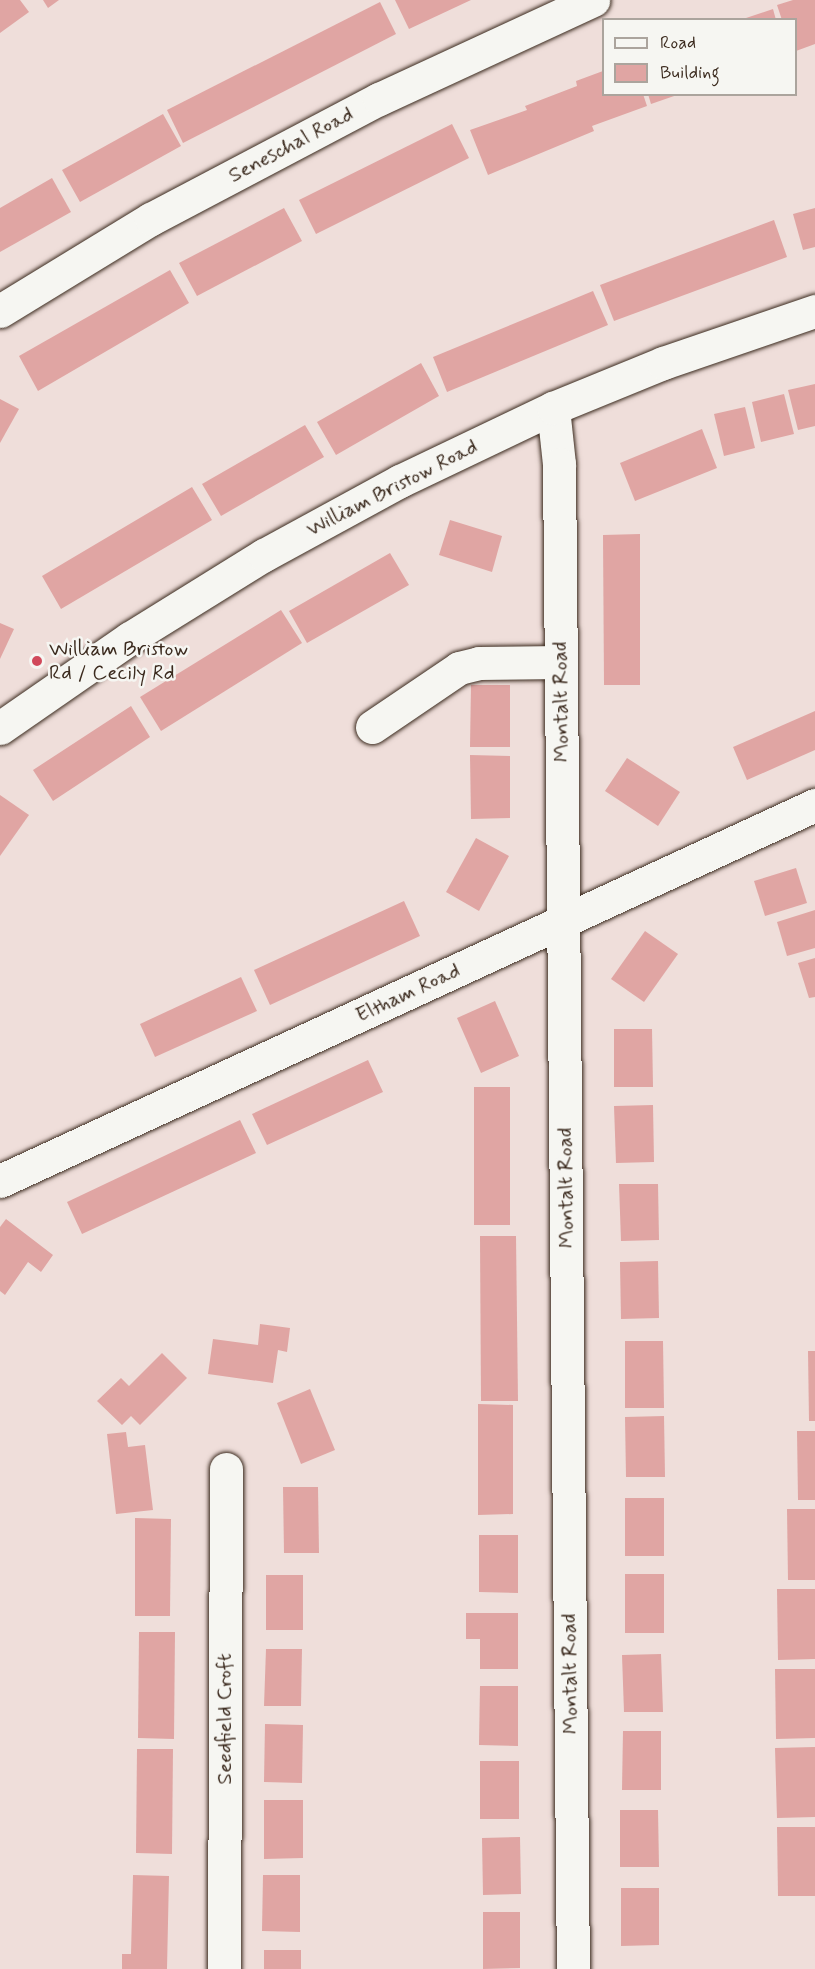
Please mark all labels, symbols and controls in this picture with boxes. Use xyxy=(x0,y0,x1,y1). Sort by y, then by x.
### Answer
legend xyxy=(602,18,797,96)
text: Road xyxy=(660,31,696,55)
text: Building xyxy=(660,61,720,85)
street label: Seneschal Road xyxy=(225,102,357,188)
street label: William Bristow Road xyxy=(303,435,481,541)
place label: William Bristow Rd / Cecily Rd xyxy=(49,636,187,686)
street label: Montalt Road xyxy=(547,642,575,762)
marker: William Bristow Rd / Cecily Rd xyxy=(30,654,44,668)
street label: Eltham Road xyxy=(353,958,463,1028)
street label: Montalt Road xyxy=(552,1128,580,1248)
street label: Montalt Road xyxy=(556,1614,584,1734)
street label: Seedfield Croft xyxy=(212,1653,238,1785)

